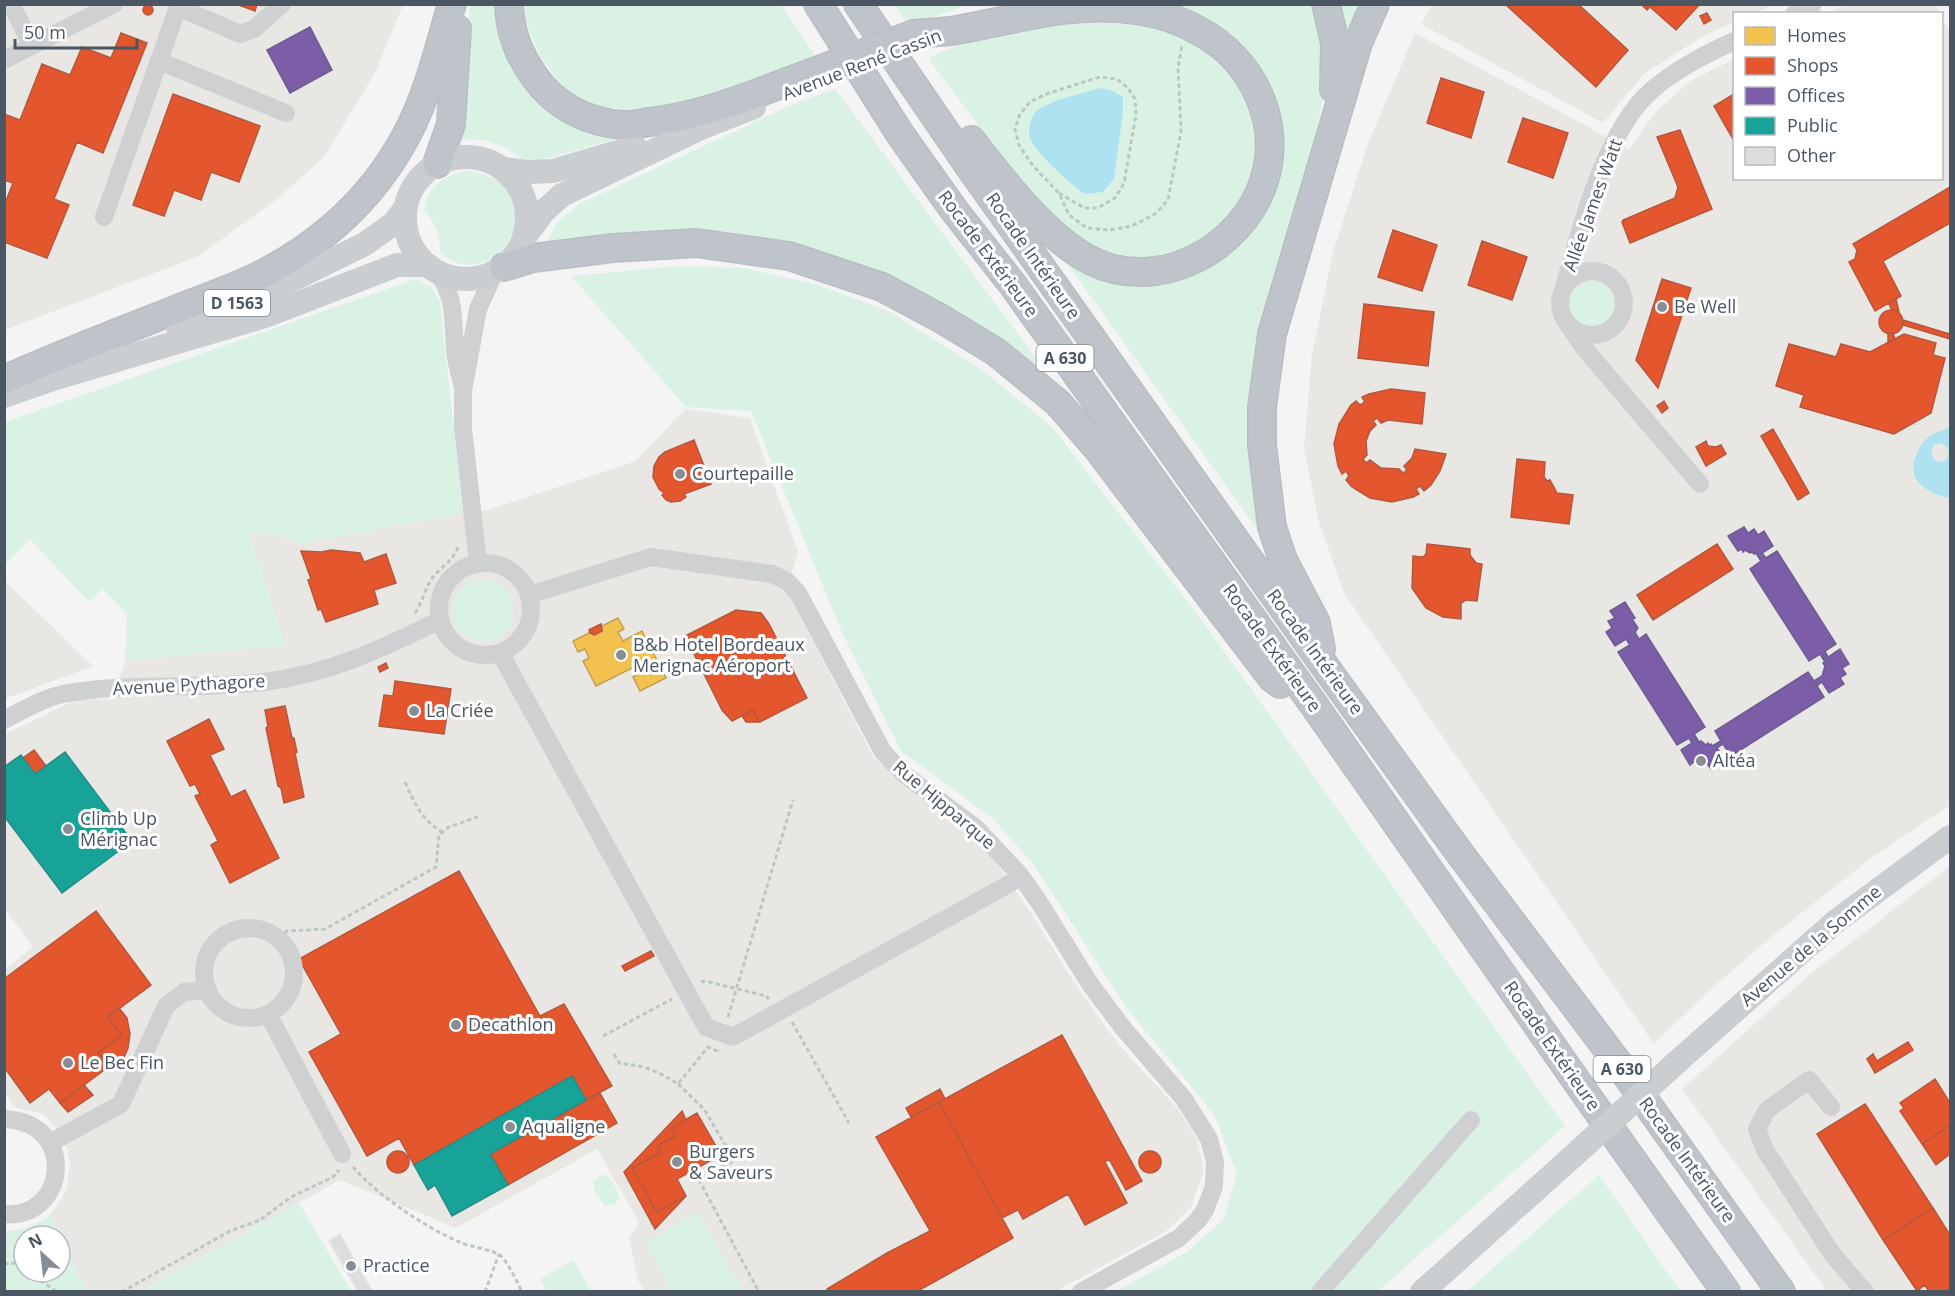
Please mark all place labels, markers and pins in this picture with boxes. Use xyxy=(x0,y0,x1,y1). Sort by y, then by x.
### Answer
place label: Be Well xyxy=(1674,294,1736,318)
marker: Be Well xyxy=(1655,300,1669,314)
place label: Courtepaille xyxy=(692,461,794,485)
marker: Courtepaille xyxy=(673,467,687,481)
place label: B&b Hotel Bordeaux Merignac Aéroport xyxy=(633,632,805,677)
marker: B&b Hotel Bordeaux Merignac Aéroport xyxy=(614,648,628,662)
place label: La Criée xyxy=(426,698,494,722)
marker: La Criée xyxy=(407,704,421,718)
place label: Altéa xyxy=(1713,748,1755,772)
marker: Altéa xyxy=(1694,754,1708,768)
place label: Climb Up Mérignac xyxy=(80,806,158,851)
marker: Climb Up Mérignac xyxy=(61,822,75,836)
place label: Decathlon xyxy=(468,1012,554,1036)
marker: Decathlon xyxy=(449,1018,463,1032)
place label: Le Bec Fin xyxy=(80,1050,164,1074)
marker: Le Bec Fin xyxy=(61,1056,75,1070)
place label: Aqualigne xyxy=(522,1114,605,1138)
marker: Aqualigne xyxy=(503,1120,517,1134)
place label: Burgers & Saveurs xyxy=(689,1139,773,1184)
marker: Burgers & Saveurs xyxy=(670,1155,684,1169)
place label: Practice xyxy=(363,1253,430,1277)
marker: Practice xyxy=(344,1259,358,1273)

